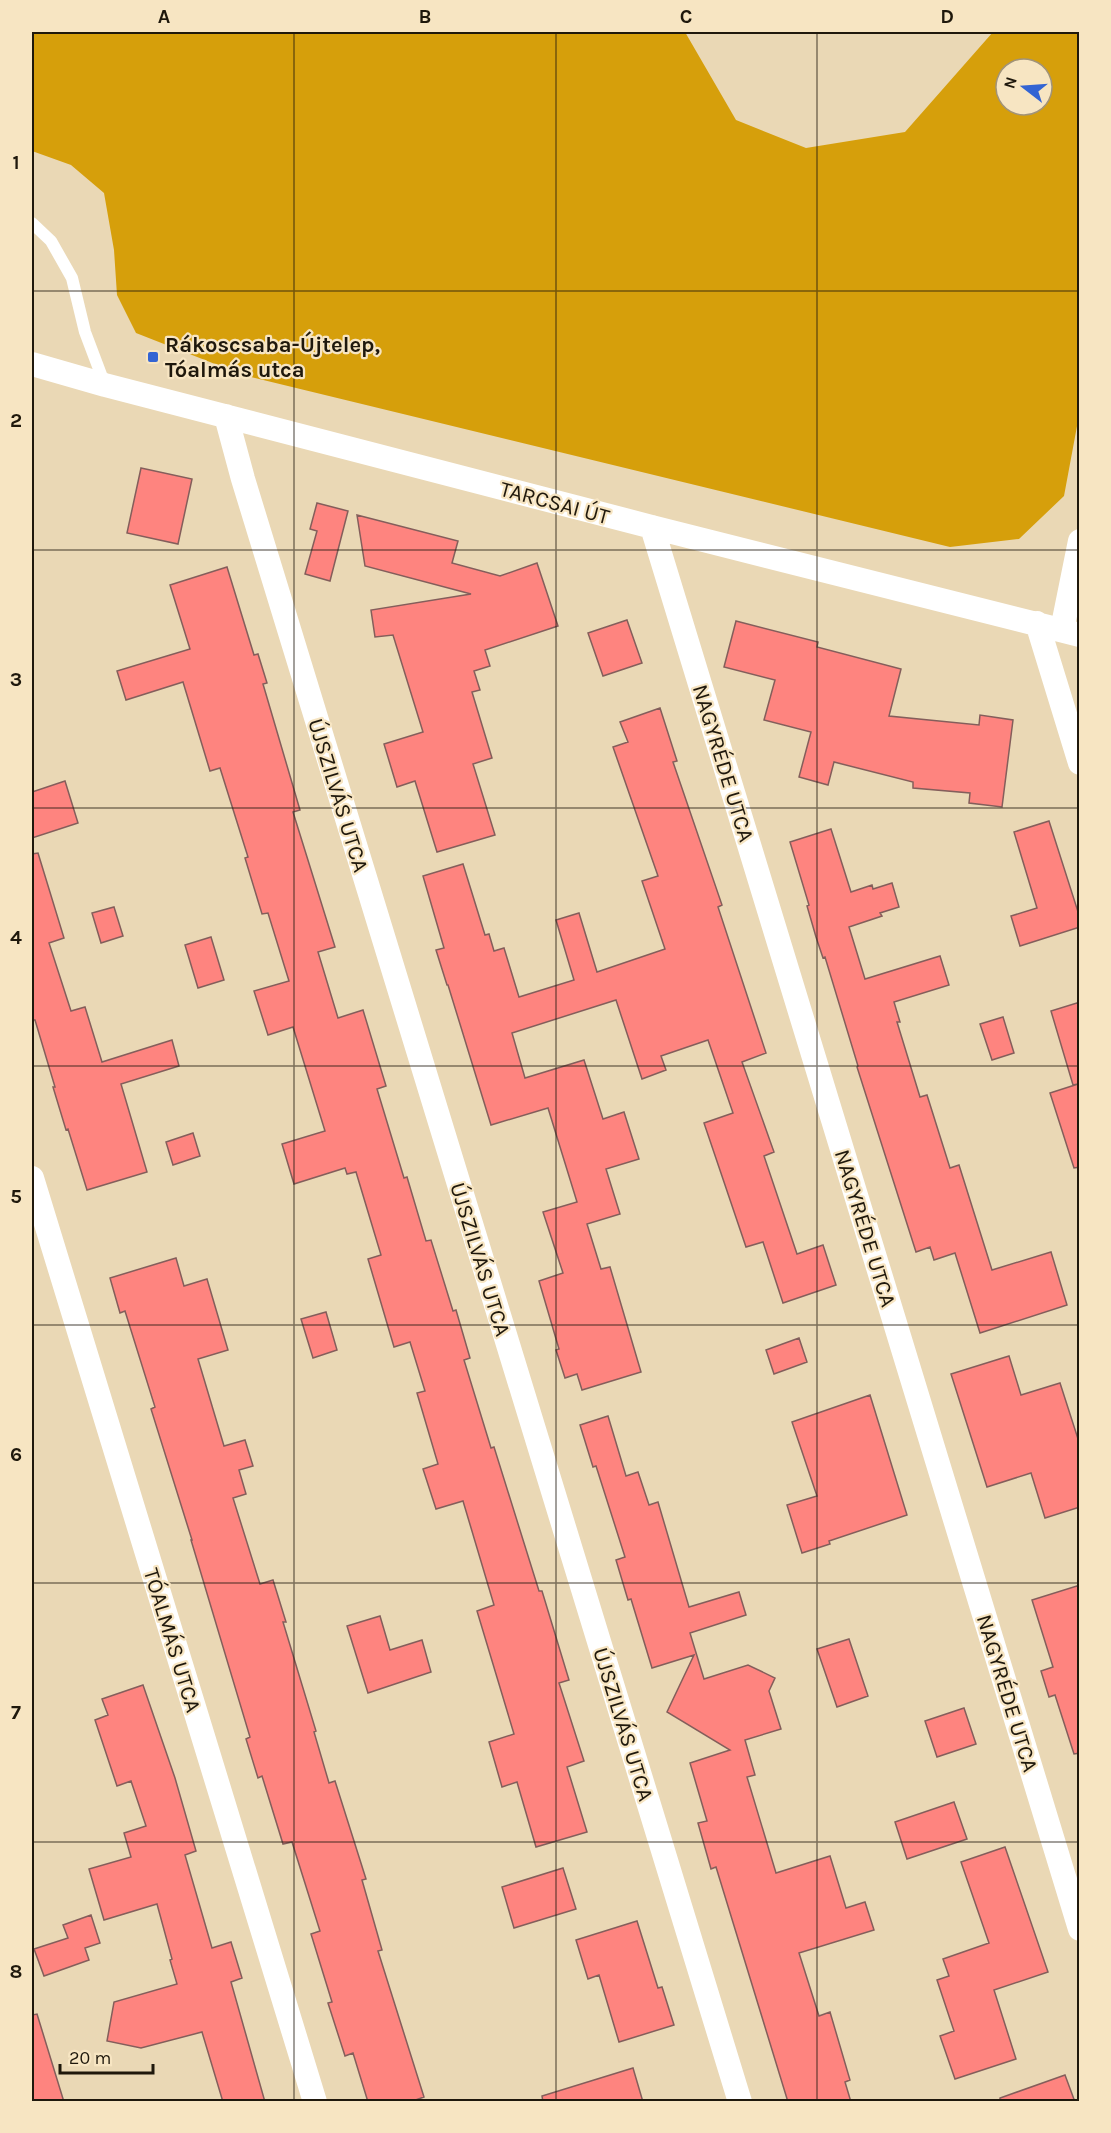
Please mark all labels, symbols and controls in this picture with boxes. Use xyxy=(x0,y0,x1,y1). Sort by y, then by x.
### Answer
text: A xyxy=(158,5,171,28)
text: B xyxy=(419,5,431,28)
text: C xyxy=(680,5,692,28)
text: D xyxy=(940,5,954,28)
north arrow xyxy=(994,57,1054,117)
text: N xyxy=(999,74,1021,91)
text: 1 xyxy=(12,151,20,174)
place label: Rákoscsaba-Újtelep, Tóalmás utca xyxy=(165,331,380,383)
marker: Rákoscsaba-Újtelep, Tóalmás utca xyxy=(146,350,160,364)
text: 2 xyxy=(10,409,22,432)
street label: TARCSAI ÚT xyxy=(497,475,613,530)
text: 3 xyxy=(10,668,22,691)
street label: NAGYRÉDE UTCA xyxy=(687,681,760,846)
street label: ÚJSZILVÁS UTCA xyxy=(302,715,375,876)
text: 4 xyxy=(10,926,22,949)
street label: NAGYRÉDE UTCA xyxy=(829,1146,902,1311)
street label: ÚJSZILVÁS UTCA xyxy=(444,1179,517,1340)
text: 5 xyxy=(10,1185,22,1208)
text: 6 xyxy=(10,1443,22,1466)
street label: TÓALMÁS UTCA xyxy=(138,1565,207,1716)
street label: NAGYRÉDE UTCA xyxy=(971,1611,1044,1776)
street label: ÚJSZILVÁS UTCA xyxy=(587,1644,660,1805)
text: 7 xyxy=(11,1701,21,1724)
text: 8 xyxy=(10,1960,22,1983)
scale bar xyxy=(60,2037,153,2075)
text: 20 m xyxy=(69,2047,111,2069)

